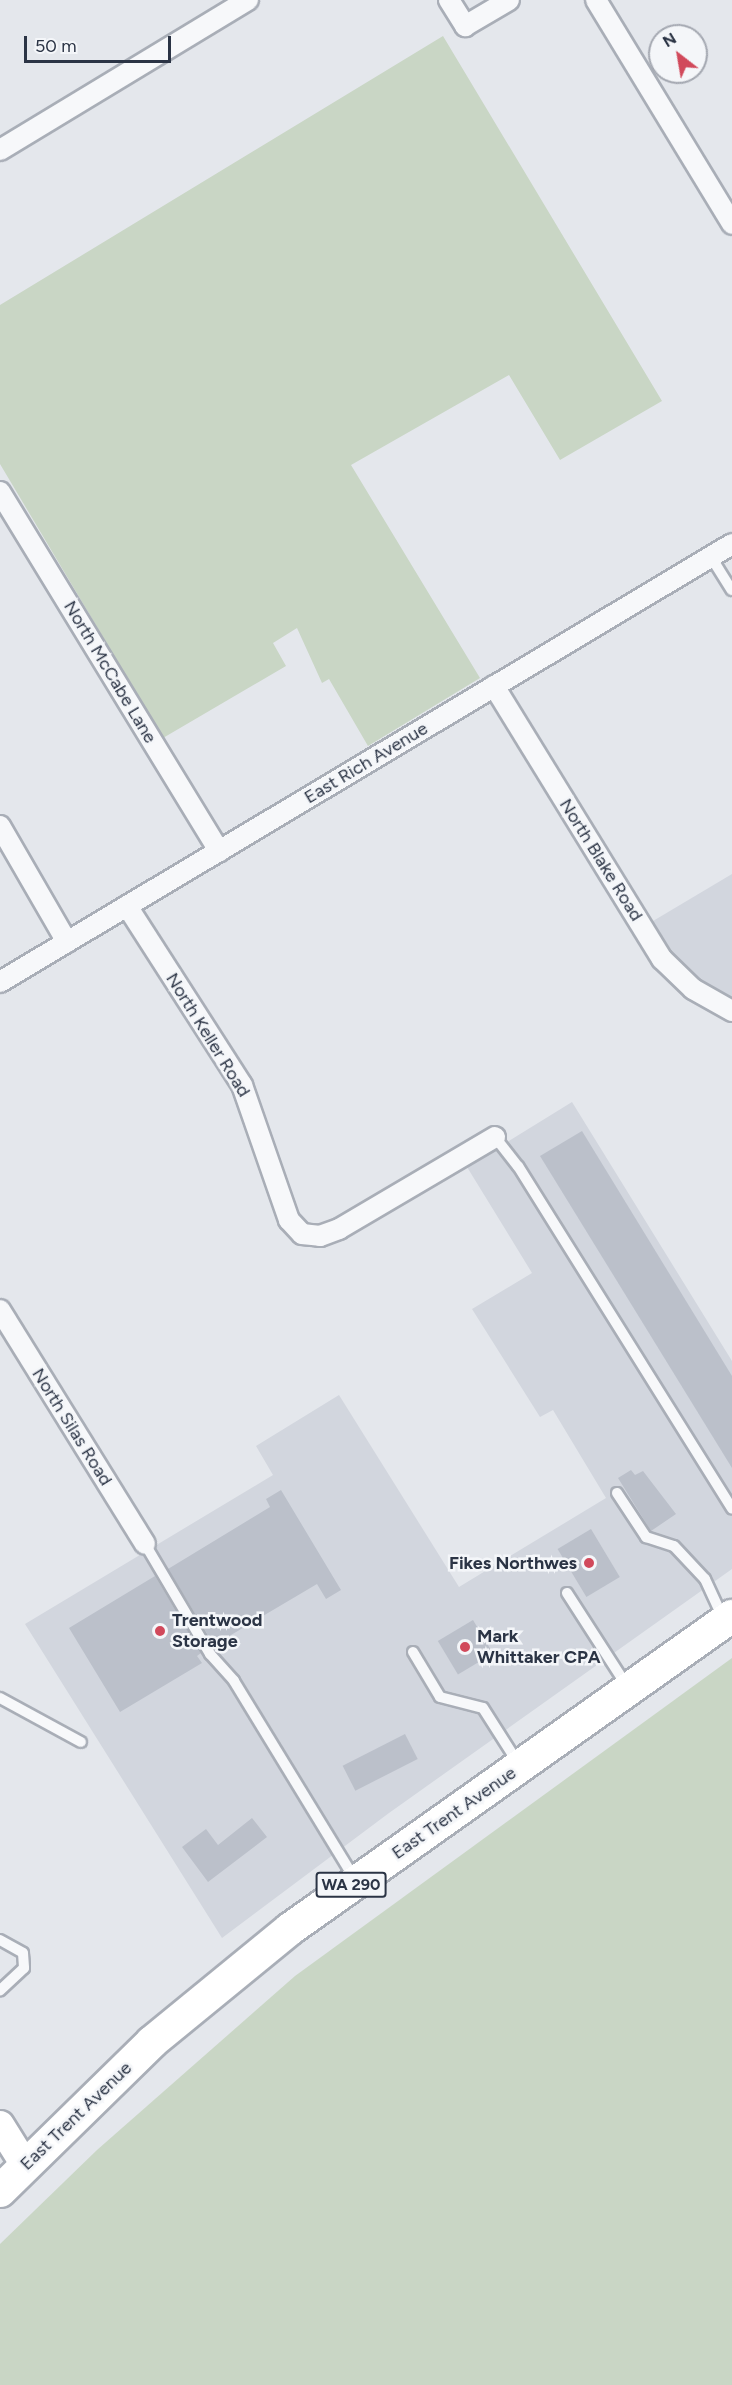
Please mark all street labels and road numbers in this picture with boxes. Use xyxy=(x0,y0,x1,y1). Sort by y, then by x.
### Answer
street label: North McCabe Lane xyxy=(59,597,161,747)
street label: East Rich Avenue xyxy=(300,718,432,808)
street label: North Blake Road xyxy=(555,795,647,925)
street label: North Keller Road xyxy=(161,969,255,1101)
street label: North Silas Road xyxy=(27,1364,117,1490)
street label: East Trent Avenue xyxy=(388,1762,520,1864)
road number: WA 290 xyxy=(315,1872,387,1898)
street label: East Trent Avenue xyxy=(16,2057,136,2175)

